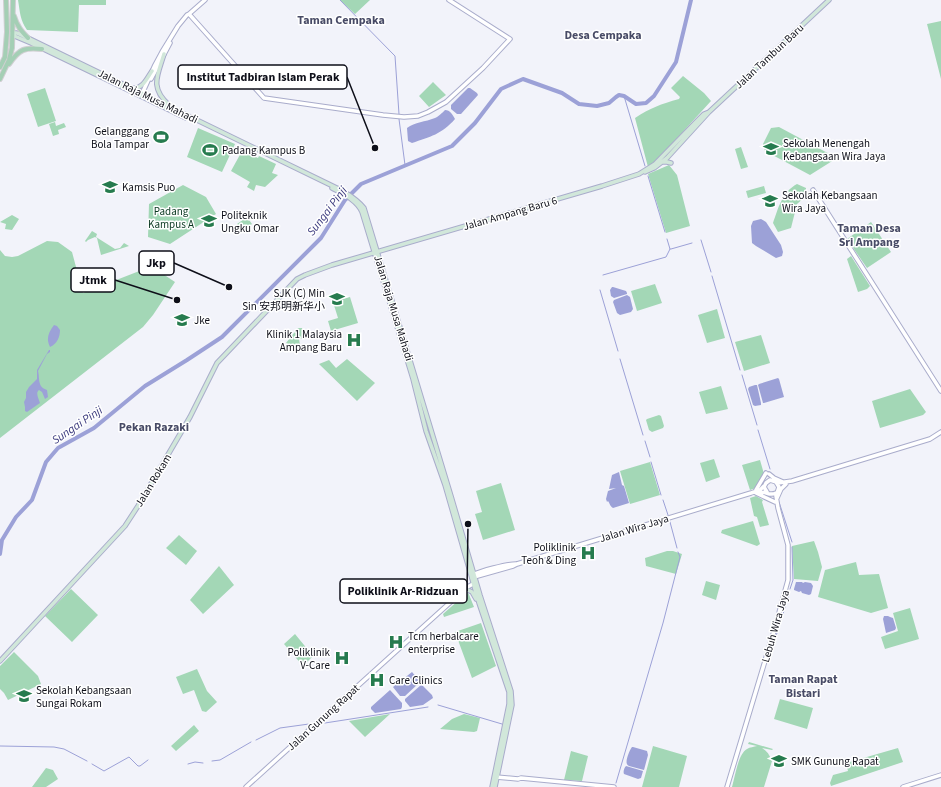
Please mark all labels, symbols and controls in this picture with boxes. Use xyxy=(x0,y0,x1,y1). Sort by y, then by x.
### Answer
district label: Taman Cempaka xyxy=(297,12,385,29)
street label: Jalan Tambun Baru xyxy=(732,20,807,92)
district label: Desa Cempaka xyxy=(564,27,642,44)
callout: Institut Tadbiran Islam Perak xyxy=(178,65,347,89)
street label: Jalan Raja Musa Mahadi xyxy=(95,66,200,127)
text: Institut Tadbiran Islam Perak xyxy=(186,69,340,86)
place label: Gelanggang Bola Tampar xyxy=(91,124,149,152)
sports icon: Gelanggang Bola Tampar xyxy=(152,128,170,146)
place label: Sekolah Menengah Kebangsaan Wira Jaya xyxy=(783,136,886,164)
school or university icon: Sekolah Menengah Kebangsaan Wira Jaya xyxy=(762,140,780,158)
sports icon: Padang Kampus B xyxy=(201,141,219,159)
place label: Padang Kampus B xyxy=(222,143,306,158)
school or university icon: Kamsis Puo xyxy=(101,178,119,196)
place label: Kamsis Puo xyxy=(122,180,175,195)
water label: Sungai Pinji xyxy=(303,183,352,240)
place label: Sekolah Kebangsaan Wira Jaya xyxy=(782,188,878,216)
school or university icon: Sekolah Kebangsaan Wira Jaya xyxy=(761,192,779,210)
street label: Jalan Ampang Baru 6 xyxy=(461,193,559,234)
park label: Padang Kampus A xyxy=(148,204,194,232)
place label: Politeknik Ungku Omar xyxy=(221,208,279,236)
school or university icon: Politeknik Ungku Omar xyxy=(200,212,218,230)
district label: Taman Desa Sri Ampang xyxy=(837,220,901,251)
callout: Jkp xyxy=(139,251,174,275)
street label: Jalan Raja Musa Mahadi xyxy=(370,253,417,363)
text: Jkp xyxy=(146,255,166,272)
callout: Jtmk xyxy=(71,268,115,292)
text: Jtmk xyxy=(79,272,107,289)
place label: SJK (C) Min Sin 安邦明新华小 xyxy=(242,286,325,314)
school or university icon: SJK (C) Min Sin 安邦明新华小 xyxy=(328,290,346,308)
school or university icon: Jke xyxy=(173,311,191,329)
place label: Jke xyxy=(194,313,211,328)
place label: Klinik 1 Malaysia Ampang Baru xyxy=(266,327,342,355)
hospital icon: Klinik 1 Malaysia Ampang Baru xyxy=(345,331,363,349)
water label: Sungai Pinji xyxy=(48,402,106,449)
district label: Pekan Razaki xyxy=(119,419,189,436)
street label: Jalan Rokam xyxy=(132,451,175,510)
street label: Jalan Wira Jaya xyxy=(598,511,670,546)
place label: Poliklinik Teoh & Ding xyxy=(521,540,577,568)
hospital icon: Poliklinik Teoh & Ding xyxy=(579,544,597,562)
callout: Poliklinik Ar-Ridzuan xyxy=(340,579,467,603)
text: Poliklinik Ar-Ridzuan xyxy=(347,583,459,600)
street label: Lebuh Wira Jaya xyxy=(758,588,793,664)
place label: Tcm herbalcare enterprise xyxy=(408,629,479,657)
hospital icon: Tcm herbalcare enterprise xyxy=(387,633,405,651)
place label: Poliklinik V-Care xyxy=(287,645,331,673)
hospital icon: Poliklinik V-Care xyxy=(333,649,351,667)
hospital icon: Care Clinics xyxy=(368,671,386,689)
district label: Taman Rapat Bistari xyxy=(768,671,838,702)
place label: Care Clinics xyxy=(389,673,443,688)
street label: Jalan Gunung Rapat xyxy=(284,681,363,754)
place label: Sekolah Kebangsaan Sungai Rokam xyxy=(36,683,132,711)
school or university icon: Sekolah Kebangsaan Sungai Rokam xyxy=(15,687,33,705)
school or university icon: SMK Gunung Rapat xyxy=(770,752,788,770)
place label: SMK Gunung Rapat xyxy=(791,754,879,769)

